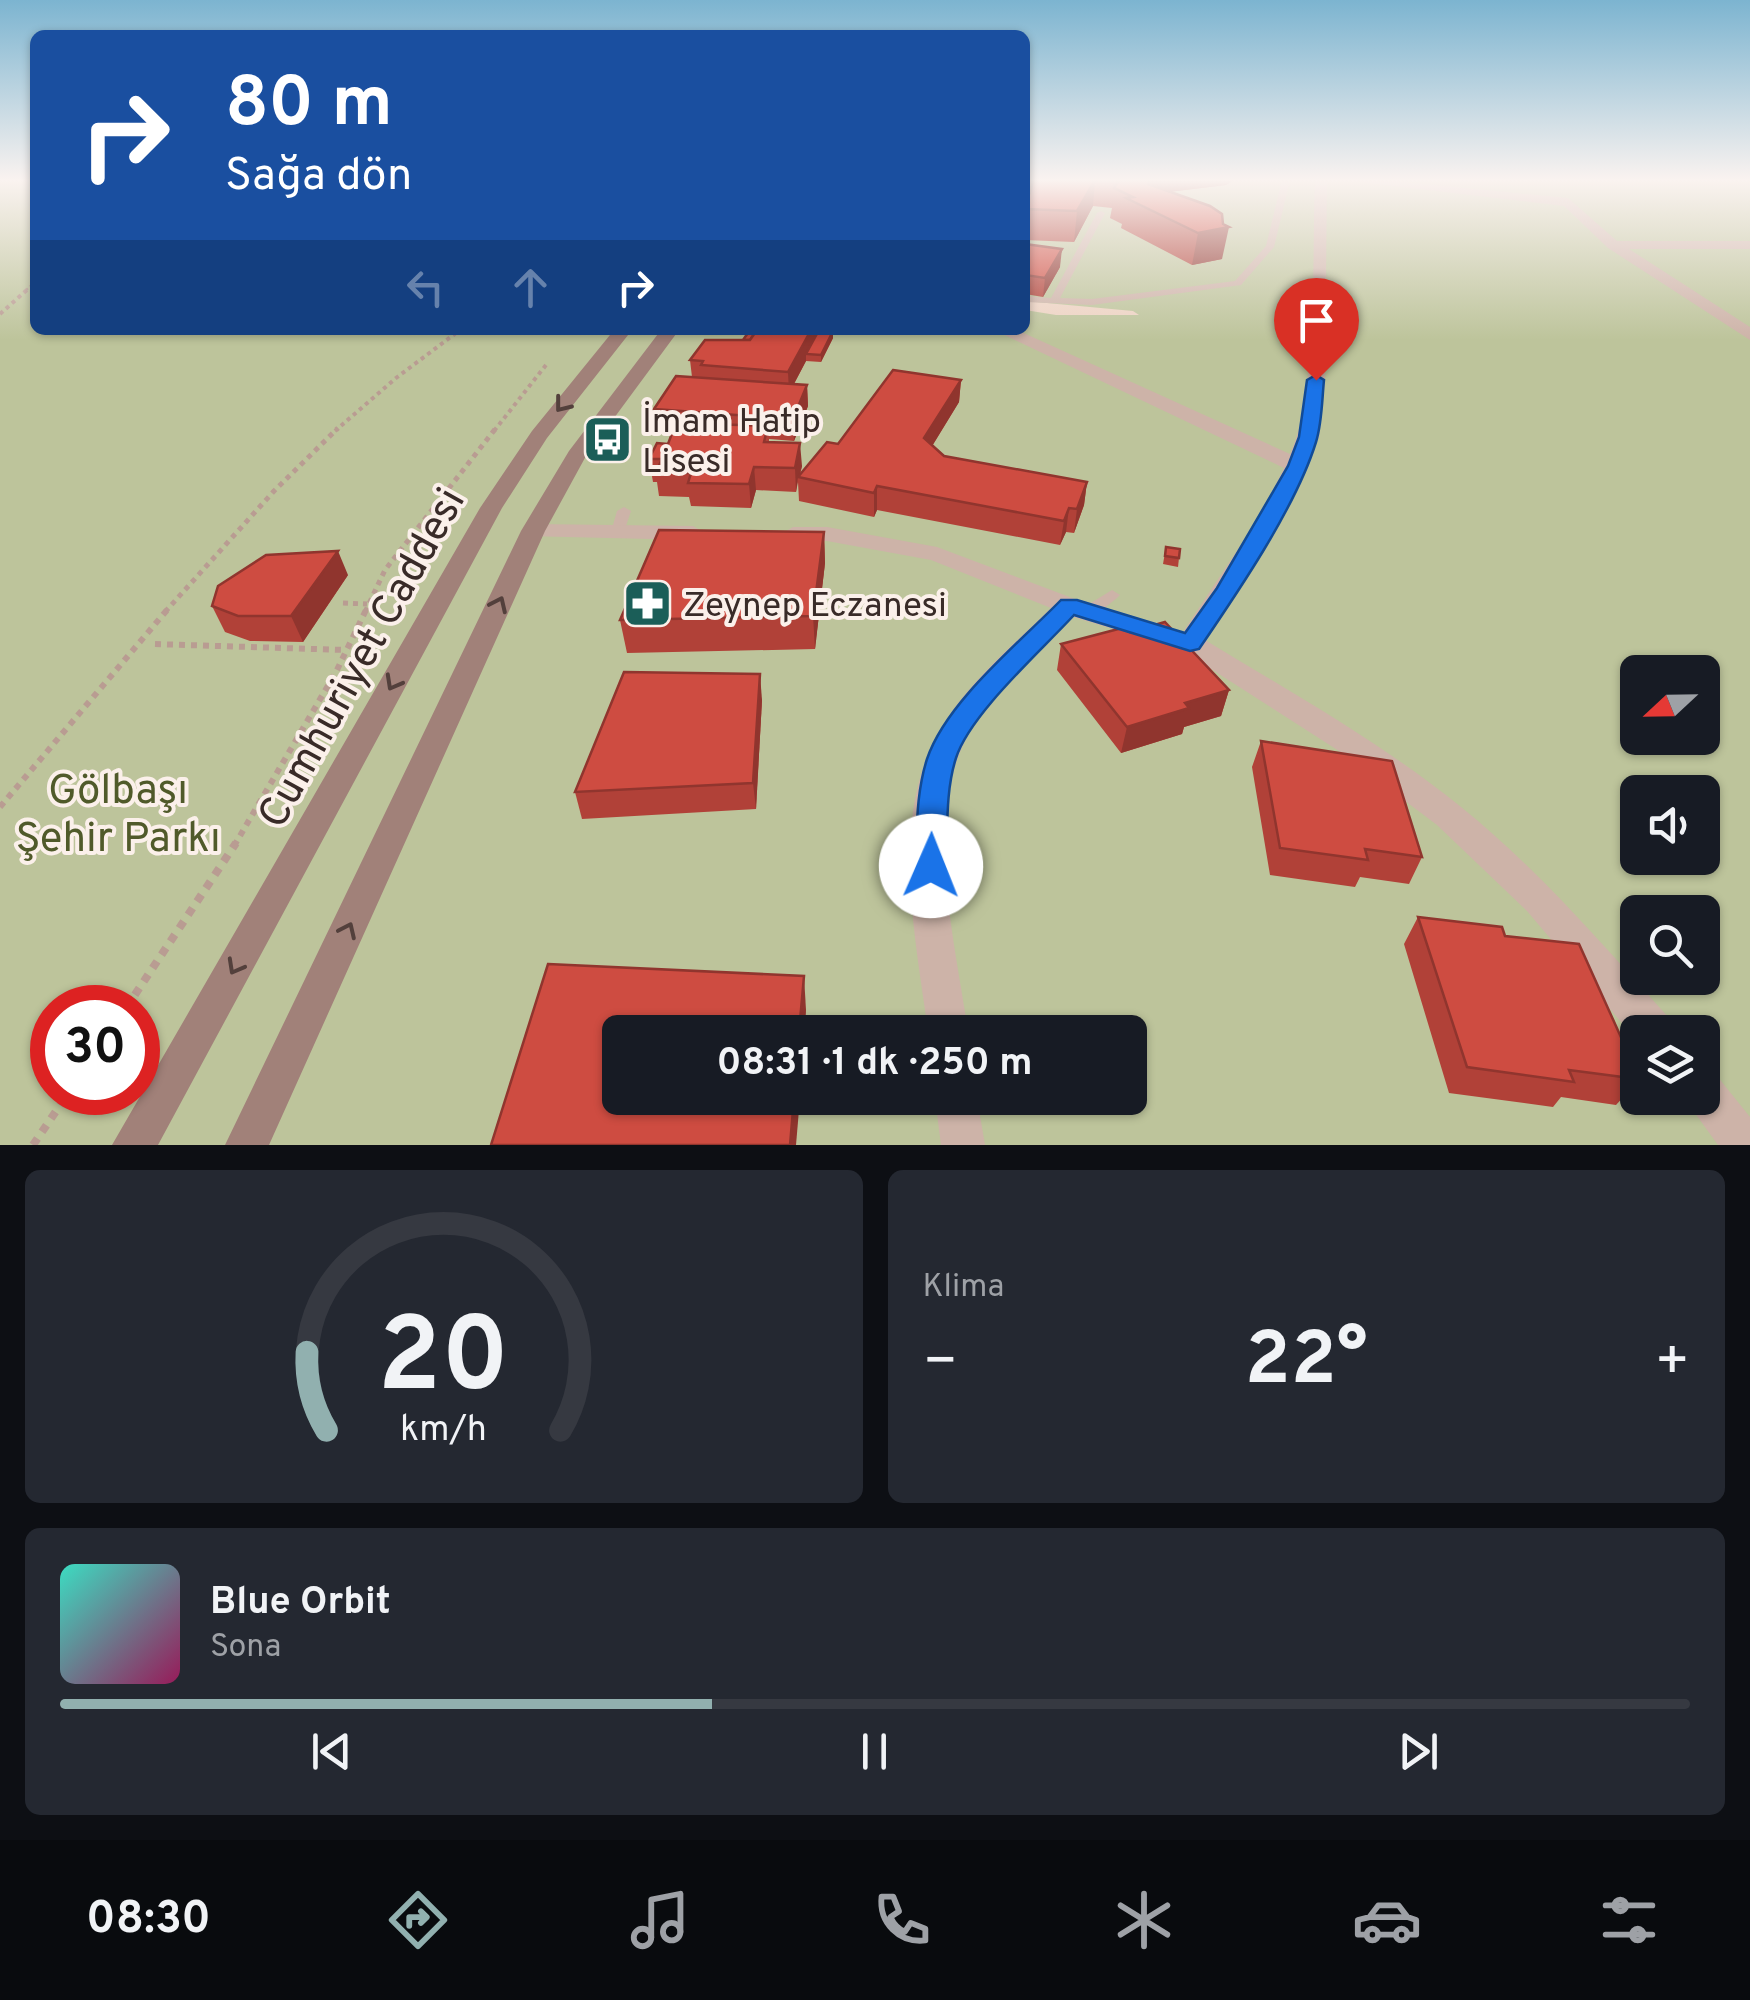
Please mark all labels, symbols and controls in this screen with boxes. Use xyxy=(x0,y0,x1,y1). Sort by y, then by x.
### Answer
text: 80 m xyxy=(225,62,393,151)
icon: right xyxy=(60,70,190,200)
text: Sağa dön xyxy=(225,149,412,206)
icon: left xyxy=(398,260,453,315)
icon: ahead xyxy=(503,260,558,315)
icon: right xyxy=(608,260,663,315)
pin xyxy=(1274,278,1359,381)
icon: arrive xyxy=(1289,293,1344,348)
one-way arrow xyxy=(556,394,573,412)
place label: İmam Hatip Lisesi xyxy=(642,401,821,485)
bus stop icon: İmam Hatip Lisesi xyxy=(581,414,633,466)
street label: Cumhuriyet Caddesi xyxy=(248,480,479,838)
pharmacy icon: Zeynep Eczanesi xyxy=(622,578,674,630)
place label: Zeynep Eczanesi xyxy=(683,585,947,629)
one-way arrow xyxy=(487,596,507,614)
north arrow xyxy=(1620,655,1720,755)
map controls xyxy=(1620,655,1720,1115)
one-way arrow xyxy=(386,672,406,690)
park label: Gölbaşı Şehir Parkı xyxy=(15,766,221,867)
button: sound xyxy=(1620,775,1720,875)
position arrow xyxy=(879,814,983,918)
button: search xyxy=(1620,895,1720,995)
one-way arrow xyxy=(335,922,355,940)
one-way arrow xyxy=(227,956,247,974)
speed limit sign: 30 xyxy=(30,985,160,1115)
button: layers xyxy=(1620,1015,1720,1115)
text: 08:31 · 1 dk · 250 m xyxy=(716,1040,1033,1089)
text: Klima xyxy=(923,1268,1004,1308)
text: 20 xyxy=(378,1296,510,1428)
text: 22° xyxy=(1245,1316,1368,1411)
text: − xyxy=(923,1329,958,1399)
text: + xyxy=(1655,1329,1690,1399)
text: km/h xyxy=(400,1408,487,1454)
text: Blue Orbit xyxy=(210,1579,391,1628)
text: Sona xyxy=(210,1628,281,1668)
icon: previous xyxy=(304,1724,359,1779)
icon: pause xyxy=(847,1724,902,1779)
icon: next xyxy=(1391,1724,1446,1779)
icon: directions xyxy=(383,1885,453,1955)
icon: music xyxy=(625,1885,695,1955)
icon: phone xyxy=(867,1885,937,1955)
icon: climate xyxy=(1109,1885,1179,1955)
icon: car xyxy=(1352,1885,1422,1955)
icon: filters xyxy=(1594,1885,1664,1955)
text: 08:30 xyxy=(86,1892,211,1949)

